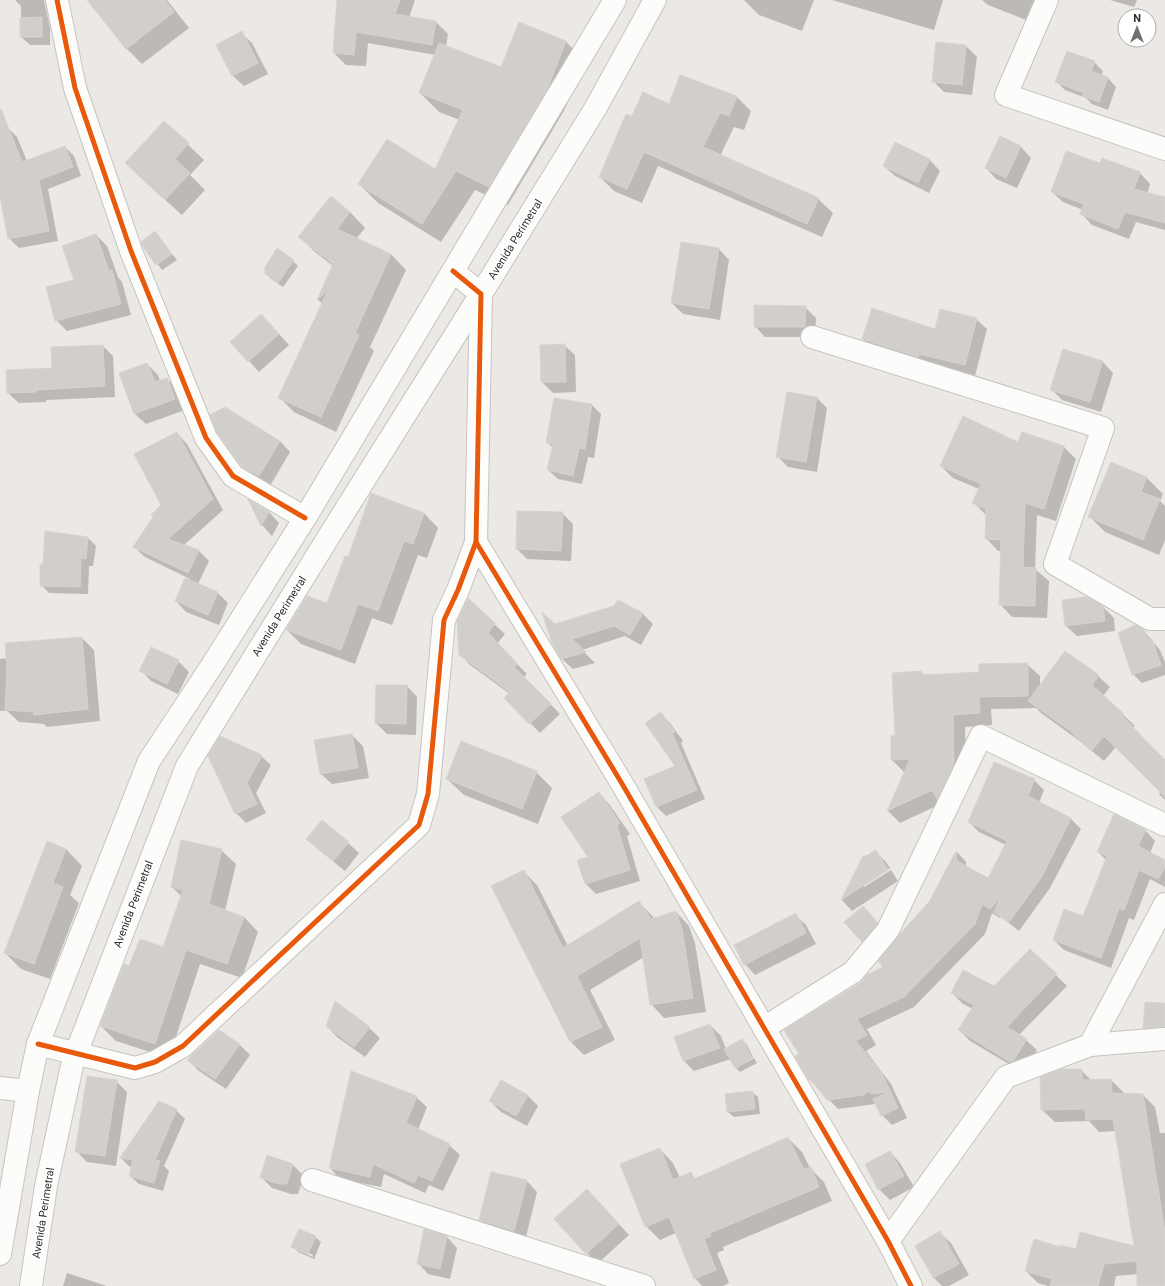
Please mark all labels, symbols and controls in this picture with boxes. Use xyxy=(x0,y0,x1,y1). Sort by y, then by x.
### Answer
north arrow xyxy=(1117,8,1157,48)
text: N xyxy=(1133,12,1141,25)
street label: Avenida Perimetral xyxy=(486,197,545,282)
street label: Avenida Perimetral xyxy=(250,574,309,659)
street label: Avenida Perimetral xyxy=(111,859,156,949)
street label: Avenida Perimetral xyxy=(30,1167,57,1260)

